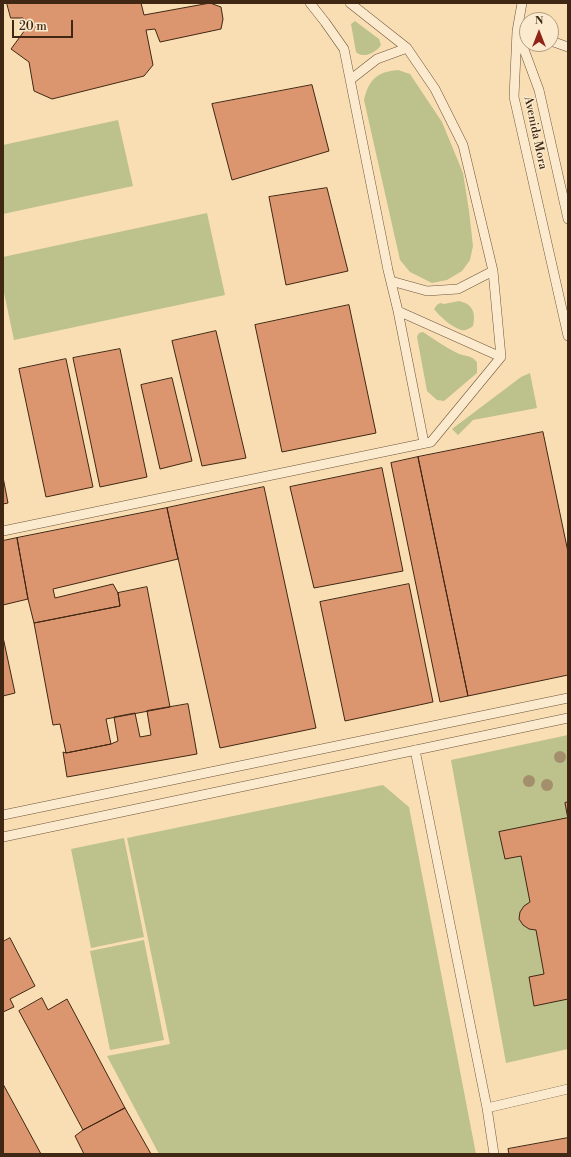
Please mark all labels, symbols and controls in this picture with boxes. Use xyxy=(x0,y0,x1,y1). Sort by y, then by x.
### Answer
scale bar xyxy=(14,12,75,38)
north arrow xyxy=(519,12,559,52)
text: N xyxy=(535,14,543,28)
text: 20 m xyxy=(19,19,47,34)
street label: Avenida Mora xyxy=(520,95,550,171)

